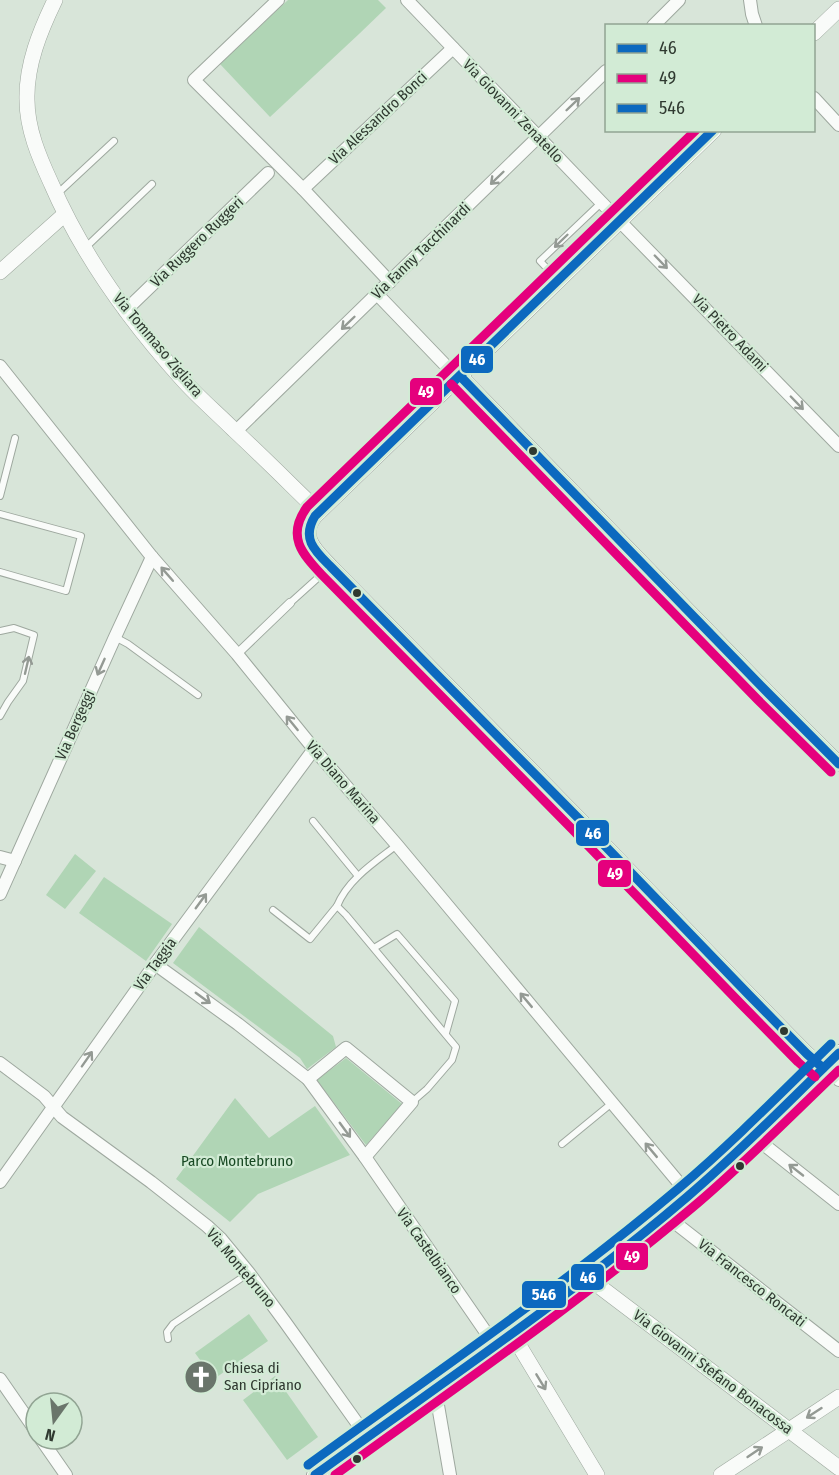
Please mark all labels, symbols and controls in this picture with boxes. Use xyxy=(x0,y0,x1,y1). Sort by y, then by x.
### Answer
legend xyxy=(605,24,815,132)
text: 46 xyxy=(659,37,677,59)
street label: Via Giovanni Zenatello xyxy=(459,56,567,166)
text: 49 xyxy=(659,67,676,89)
street label: Via Alessandro Bonci xyxy=(325,68,431,168)
one-way arrow xyxy=(565,97,580,111)
text: 546 xyxy=(659,97,685,119)
one-way arrow xyxy=(489,171,504,185)
street label: Via Ruggero Ruggeri xyxy=(147,193,247,291)
street label: Via Fanny Tacchinardi xyxy=(368,199,474,303)
one-way arrow xyxy=(554,234,569,248)
one-way arrow xyxy=(654,255,668,270)
street label: Via Tommaso Zigliara xyxy=(109,290,207,400)
street label: Via Pietro Adami xyxy=(688,290,772,376)
one-way arrow xyxy=(340,315,355,330)
line badge: 46 xyxy=(460,345,494,374)
text: 46 xyxy=(469,350,485,369)
line badge: 49 xyxy=(409,377,443,406)
text: 49 xyxy=(418,382,434,401)
one-way arrow xyxy=(789,395,804,410)
unlabelled marker xyxy=(527,445,539,457)
one-way arrow xyxy=(160,566,174,581)
unlabelled marker xyxy=(351,587,363,599)
one-way arrow xyxy=(21,655,33,674)
one-way arrow xyxy=(95,657,106,676)
street label: Via Bergeggi xyxy=(52,687,98,763)
one-way arrow xyxy=(286,715,299,731)
street label: Via Diano Marina xyxy=(302,737,384,827)
line badge: 46 xyxy=(575,819,610,847)
text: 46 xyxy=(585,824,601,843)
line badge: 49 xyxy=(597,859,632,888)
text: 49 xyxy=(607,864,623,883)
one-way arrow xyxy=(195,894,208,910)
street label: Via Taggia xyxy=(130,934,180,994)
one-way arrow xyxy=(194,992,210,1005)
one-way arrow xyxy=(520,992,533,1008)
unlabelled marker xyxy=(778,1025,790,1037)
one-way arrow xyxy=(81,1052,93,1068)
one-way arrow xyxy=(339,1121,351,1137)
one-way arrow xyxy=(644,1143,658,1158)
park label: Parco Montebruno xyxy=(181,1152,293,1170)
unlabelled marker xyxy=(734,1160,746,1172)
one-way arrow xyxy=(788,1164,804,1177)
street label: Via Castelbianco xyxy=(393,1205,465,1297)
street label: Via Montebruno xyxy=(203,1225,279,1311)
street label: Via Francesco Roncati xyxy=(694,1235,810,1331)
line badge: 49 xyxy=(615,1242,649,1271)
text: 49 xyxy=(624,1247,640,1266)
line badge: 46 xyxy=(570,1263,605,1291)
text: 46 xyxy=(580,1268,596,1287)
line badge: 546 xyxy=(521,1280,567,1309)
text: 546 xyxy=(532,1285,556,1304)
street label: Via Giovanni Stefano Bonacossa xyxy=(630,1306,796,1438)
church icon: Chiesa di San Cipriano xyxy=(183,1359,219,1395)
place label: Chiesa di San Cipriano xyxy=(224,1359,302,1394)
one-way arrow xyxy=(536,1373,548,1390)
north arrow xyxy=(24,1391,84,1451)
one-way arrow xyxy=(806,1408,823,1420)
text: N xyxy=(43,1425,57,1445)
one-way arrow xyxy=(746,1446,763,1458)
unlabelled marker xyxy=(351,1453,363,1465)

